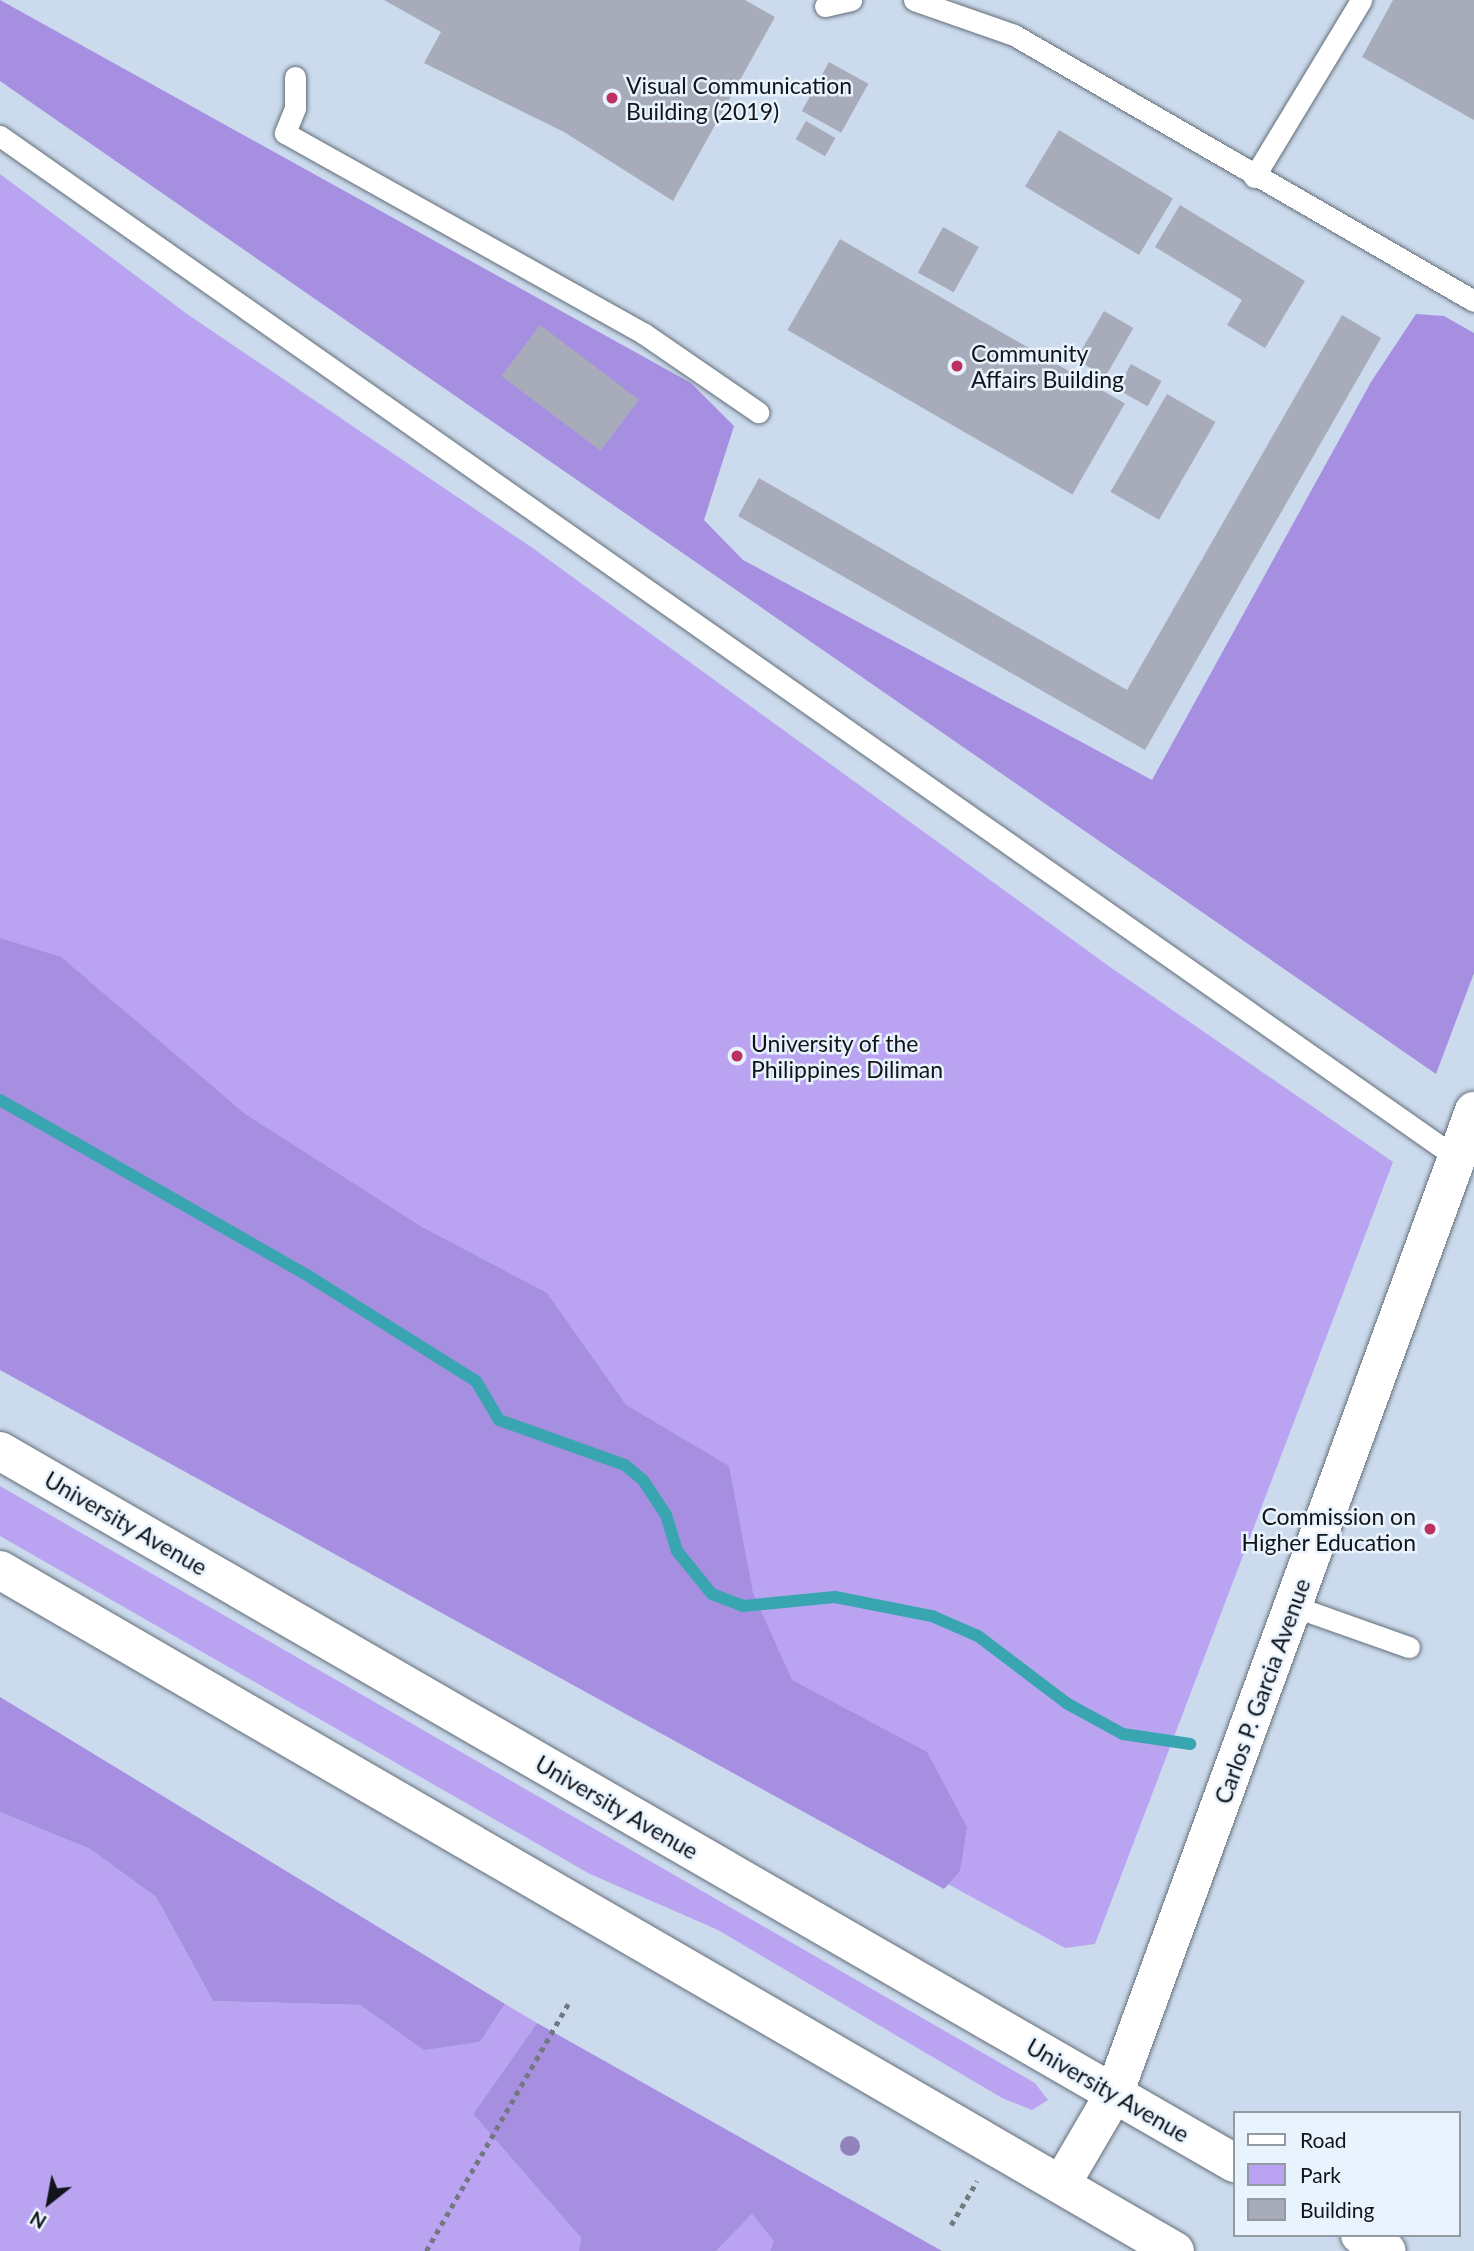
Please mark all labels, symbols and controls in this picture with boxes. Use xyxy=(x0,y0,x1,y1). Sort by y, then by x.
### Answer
place label: Visual Communication Building (2019) xyxy=(626,71,852,125)
marker: Visual Communication Building (2019) xyxy=(604,90,620,106)
place label: Community Affairs Building xyxy=(971,339,1124,393)
marker: Community Affairs Building xyxy=(949,358,965,374)
place label: University of the Philippines Diliman xyxy=(751,1029,943,1083)
marker: University of the Philippines Diliman xyxy=(729,1048,745,1064)
street label: University Avenue xyxy=(39,1465,213,1581)
place label: Commission on Higher Education xyxy=(1241,1502,1416,1556)
marker: Commission on Higher Education xyxy=(1422,1521,1438,1537)
street label: Carlos P. Garcia Avenue xyxy=(1208,1574,1316,1808)
street label: University Avenue xyxy=(530,1749,704,1865)
street label: University Avenue xyxy=(1021,2032,1195,2148)
legend xyxy=(1232,2111,1460,2237)
text: Road xyxy=(1300,2127,1347,2152)
text: Park xyxy=(1300,2162,1341,2187)
north arrow xyxy=(14,2167,84,2237)
text: Building xyxy=(1300,2197,1375,2222)
text: N xyxy=(26,2207,50,2234)

